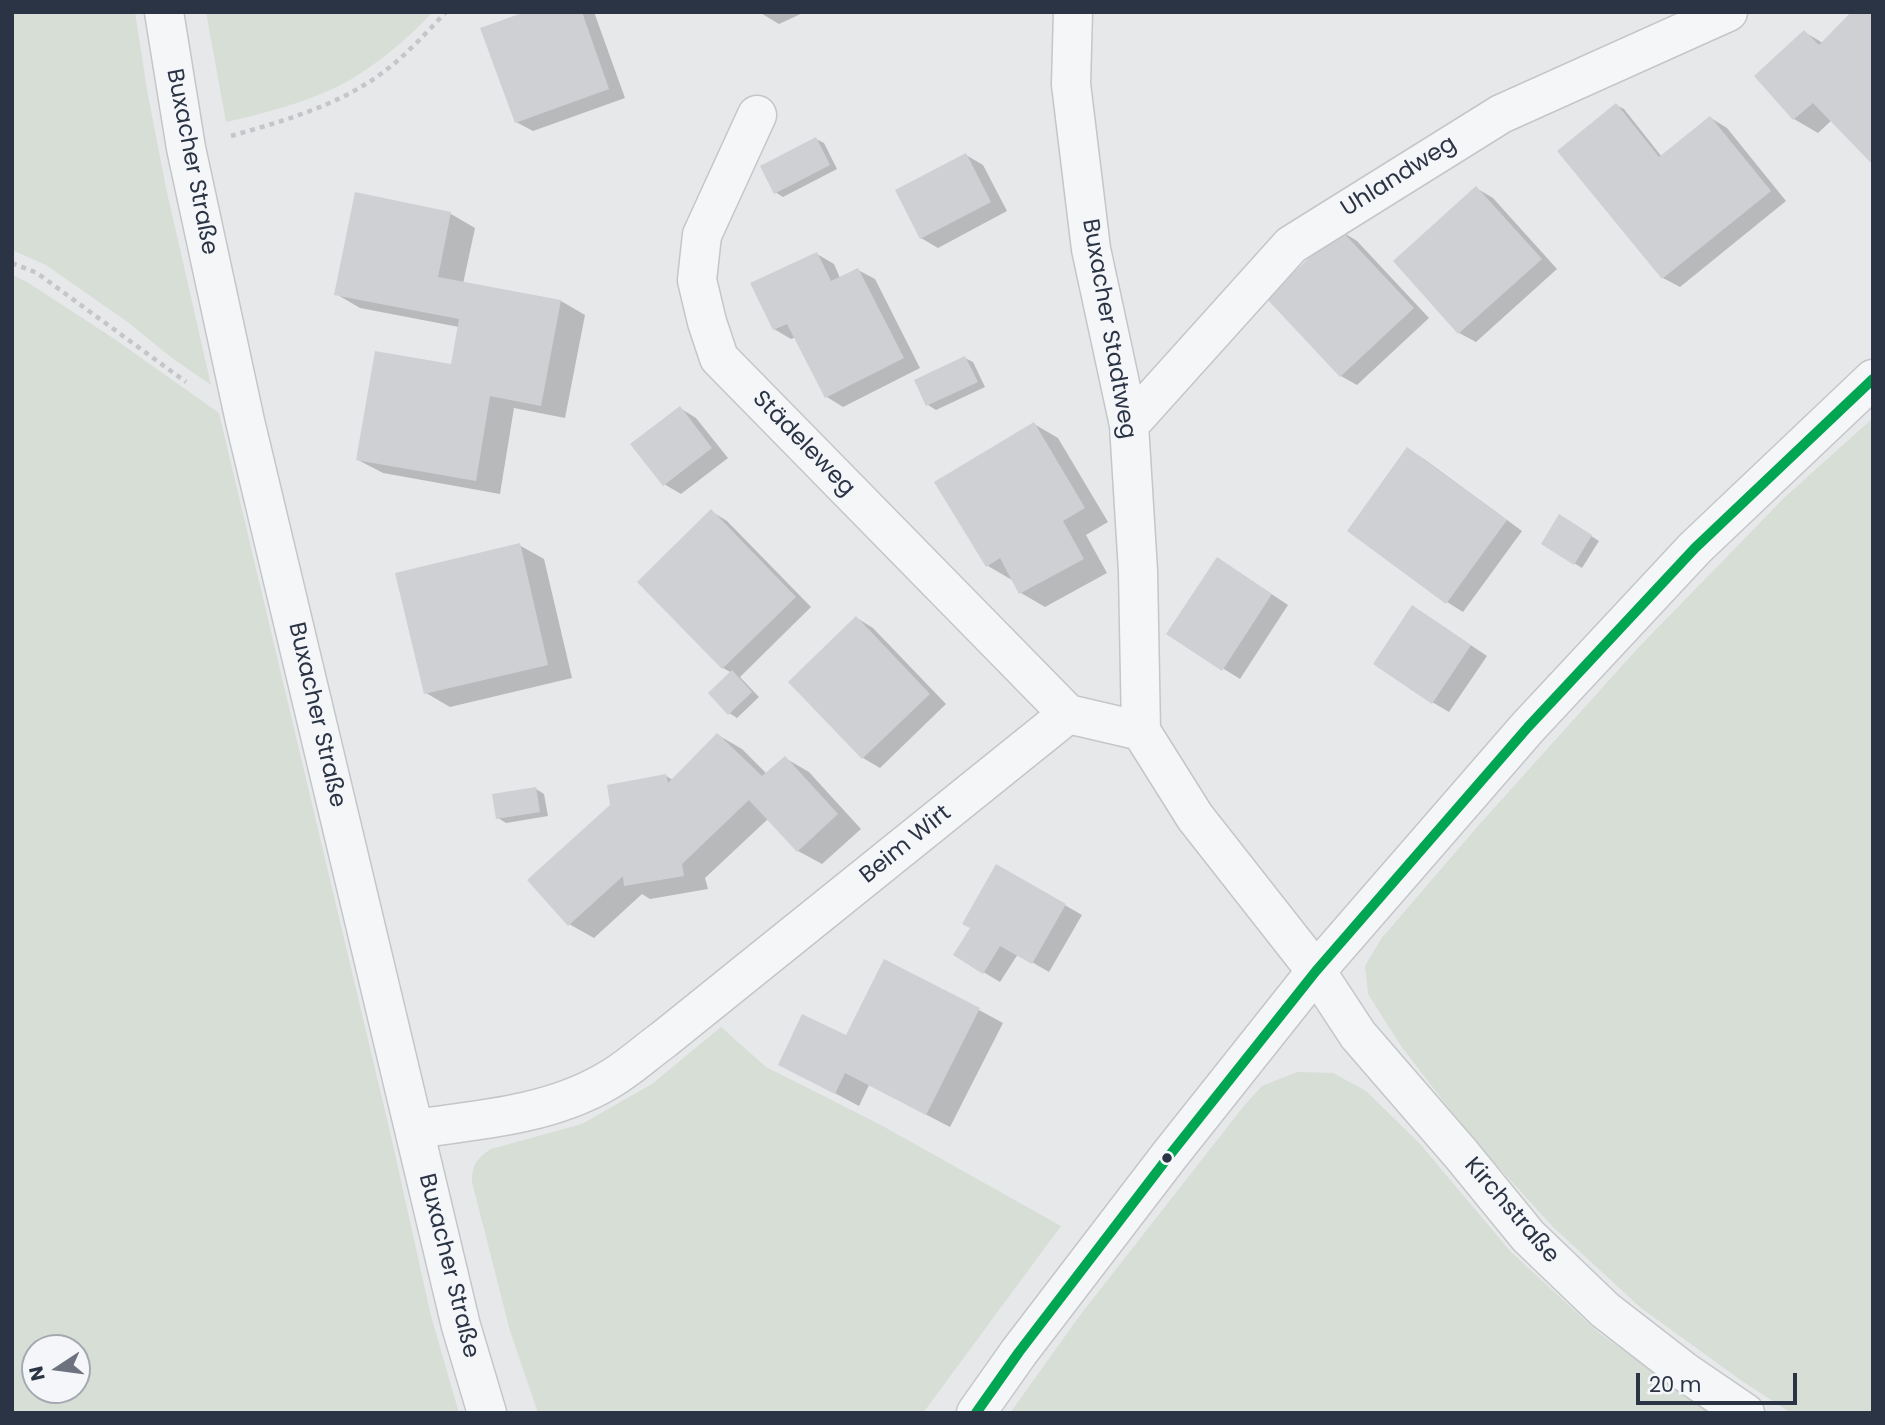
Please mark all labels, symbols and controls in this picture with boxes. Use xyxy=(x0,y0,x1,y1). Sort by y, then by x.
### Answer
street label: Buxacher Straße xyxy=(159,67,223,257)
street label: Uhlandweg xyxy=(1336,131,1462,223)
street label: Buxacher Stadtweg xyxy=(1075,217,1141,441)
street label: Städeleweg xyxy=(746,386,860,502)
street label: Buxacher Straße xyxy=(281,620,351,810)
street label: Beim Wirt xyxy=(855,800,957,890)
unlabelled marker xyxy=(1160,1151,1174,1165)
street label: Kirchstraße xyxy=(1458,1152,1564,1270)
street label: Buxacher Straße xyxy=(412,1171,484,1361)
north arrow xyxy=(21,1334,91,1404)
scale bar xyxy=(1640,1358,1801,1402)
text: N xyxy=(22,1363,52,1383)
text: 20 m xyxy=(1649,1370,1702,1399)

